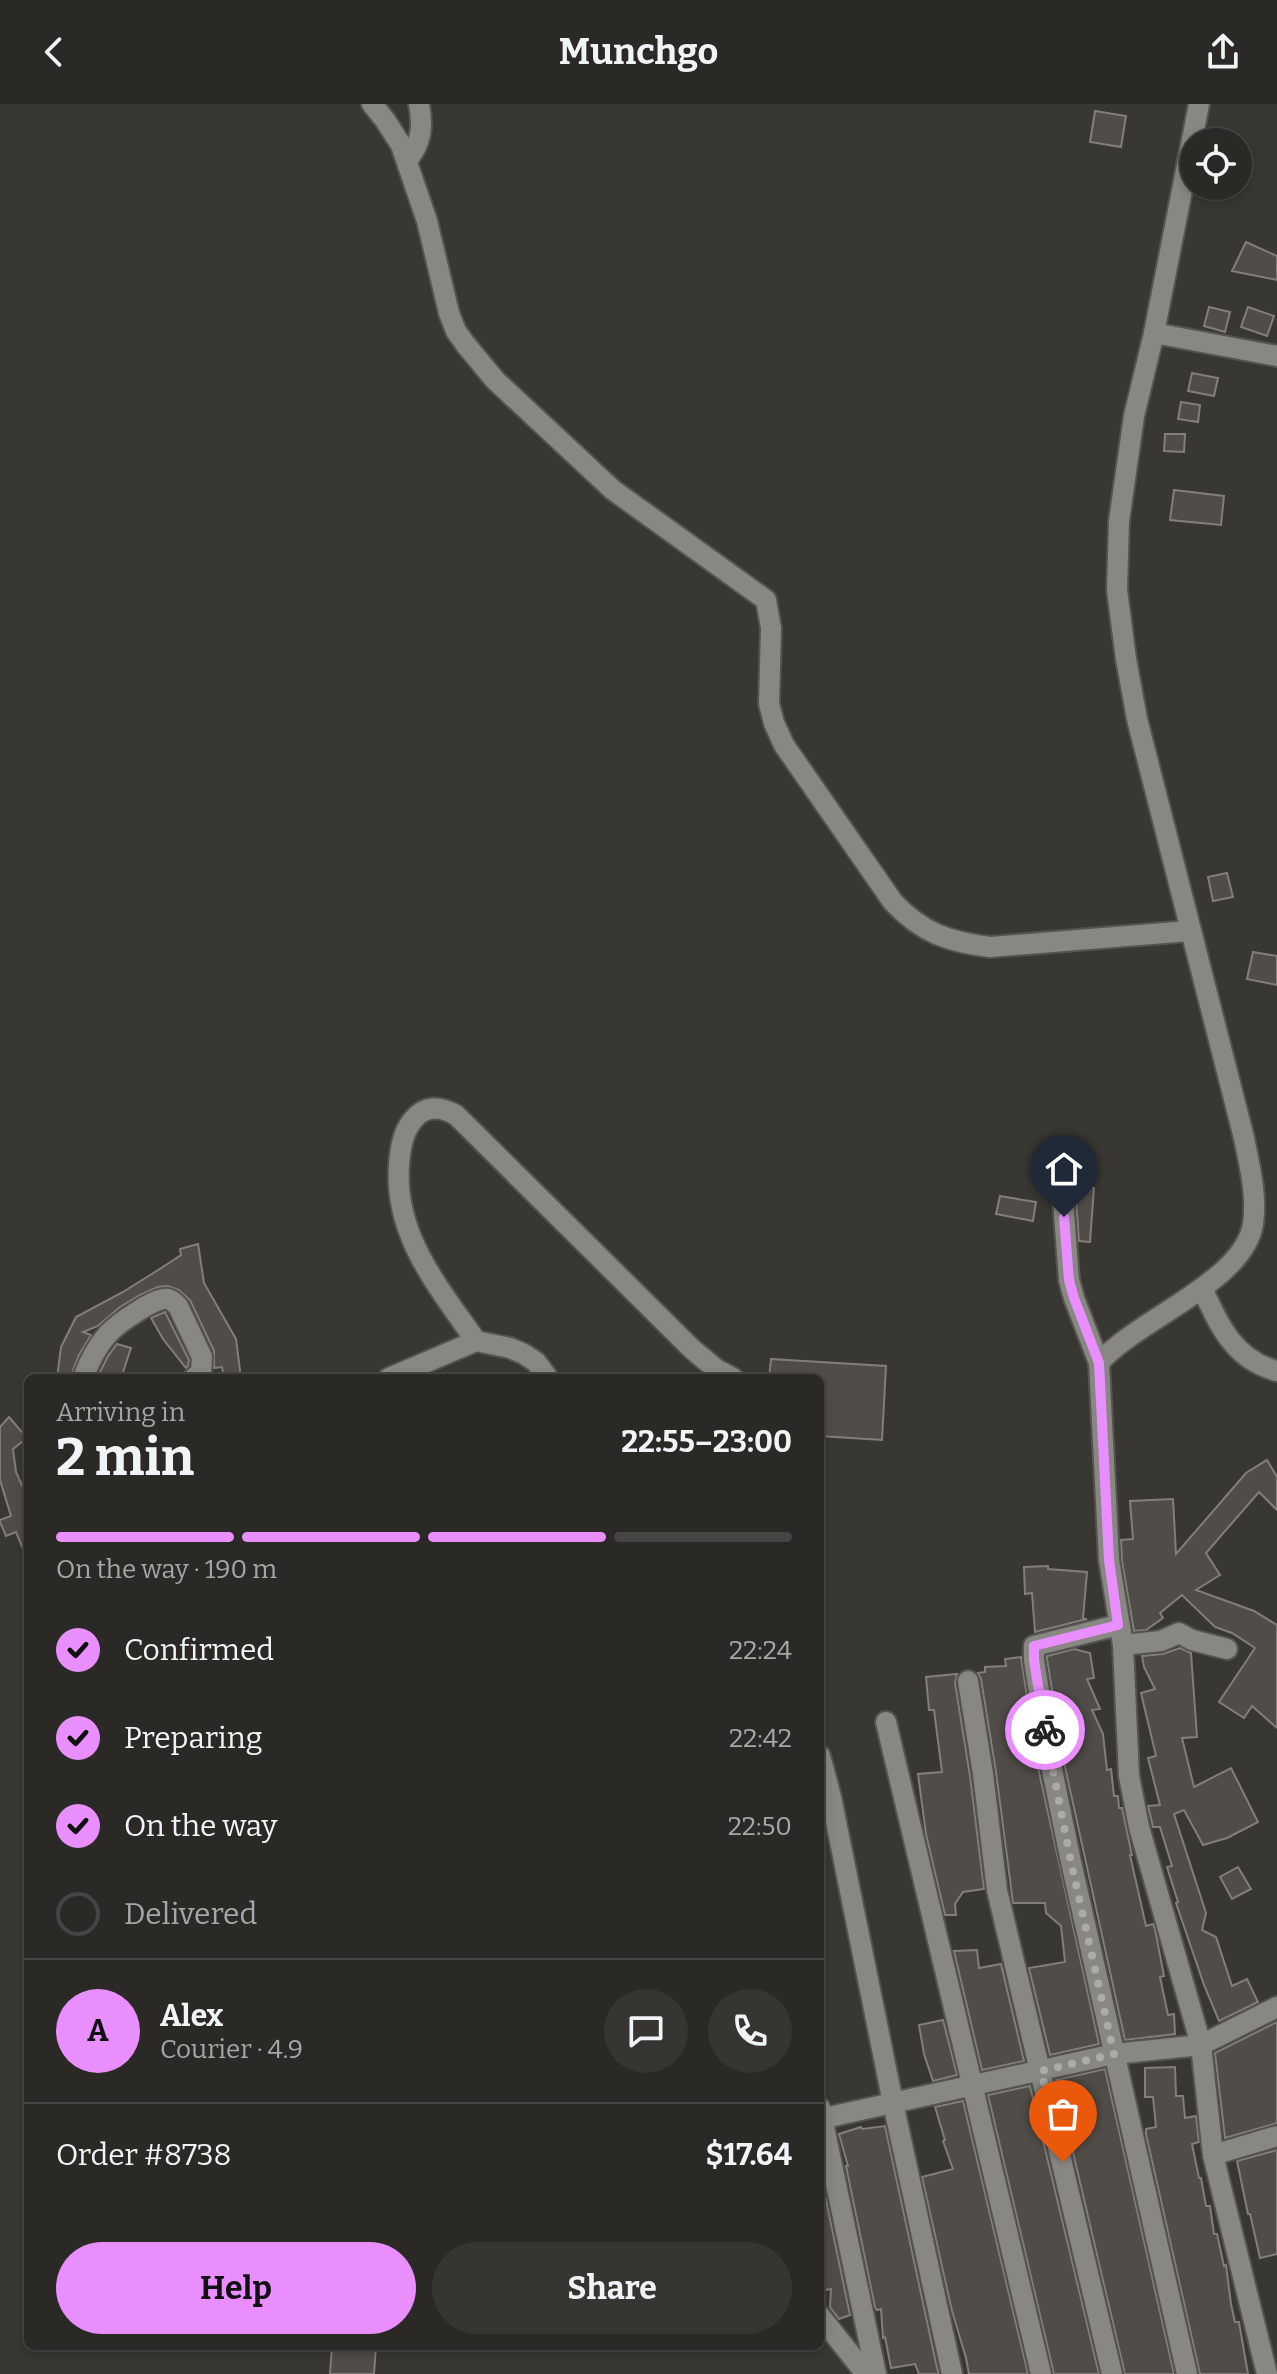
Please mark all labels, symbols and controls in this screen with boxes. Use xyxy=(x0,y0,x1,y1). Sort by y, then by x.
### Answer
icon: back xyxy=(32,30,76,74)
text: Munchgo xyxy=(559,30,718,74)
icon: share xyxy=(1201,30,1245,74)
map controls xyxy=(1180,128,1252,200)
button: locate xyxy=(1180,128,1252,200)
pin xyxy=(1030,1135,1098,1217)
icon: home xyxy=(1042,1147,1086,1191)
text: Arriving in xyxy=(56,1397,185,1428)
text: 22:55–23:00 xyxy=(621,1424,792,1460)
text: 2 min xyxy=(56,1426,194,1489)
text: On the way · 190 m xyxy=(56,1554,277,1585)
icon: check xyxy=(56,1628,100,1672)
text: Confirmed xyxy=(124,1632,274,1668)
text: 22:24 xyxy=(729,1635,792,1666)
courier xyxy=(1005,1690,1085,1770)
icon: bike xyxy=(1023,1708,1067,1752)
icon: check xyxy=(56,1716,100,1760)
text: Preparing xyxy=(124,1720,262,1756)
text: 22:42 xyxy=(729,1723,792,1754)
icon: check xyxy=(56,1804,100,1848)
text: On the way xyxy=(124,1808,277,1844)
text: 22:50 xyxy=(728,1811,792,1842)
text: Delivered xyxy=(124,1896,257,1932)
button: chat xyxy=(604,1989,688,2073)
button: phone xyxy=(708,1989,792,2073)
text: Alex xyxy=(160,1998,223,2034)
text: A xyxy=(87,2013,109,2049)
text: Courier · 4.9 xyxy=(160,2034,303,2065)
pin xyxy=(1029,2080,1097,2162)
icon: bag xyxy=(1041,2092,1085,2136)
text: Order #8738 xyxy=(56,2137,232,2173)
text: $17.64 xyxy=(706,2137,792,2173)
button: Help xyxy=(56,2242,416,2334)
button: Share xyxy=(432,2242,792,2334)

